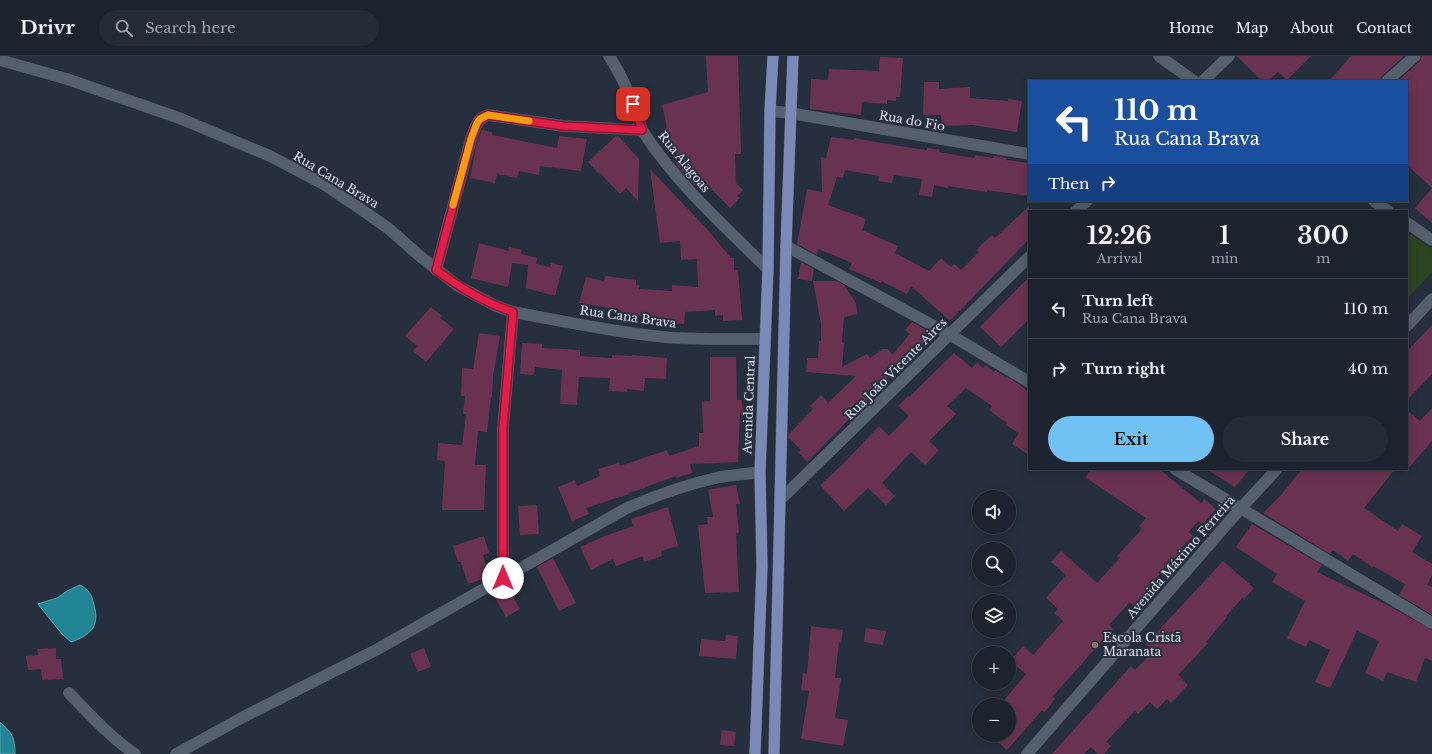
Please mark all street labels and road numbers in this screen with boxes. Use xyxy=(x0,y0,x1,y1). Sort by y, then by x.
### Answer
street label: Rua do Fio xyxy=(878,107,946,134)
street label: Rua Alagoas xyxy=(655,128,713,195)
street label: Rua Cana Brava xyxy=(291,148,382,211)
street label: Rua Cana Brava xyxy=(579,302,678,331)
street label: Rua João Vicente Aires xyxy=(842,315,950,423)
street label: Avenida Central xyxy=(739,355,758,455)
street label: Avenida Máximo Ferreira xyxy=(1123,492,1238,622)

